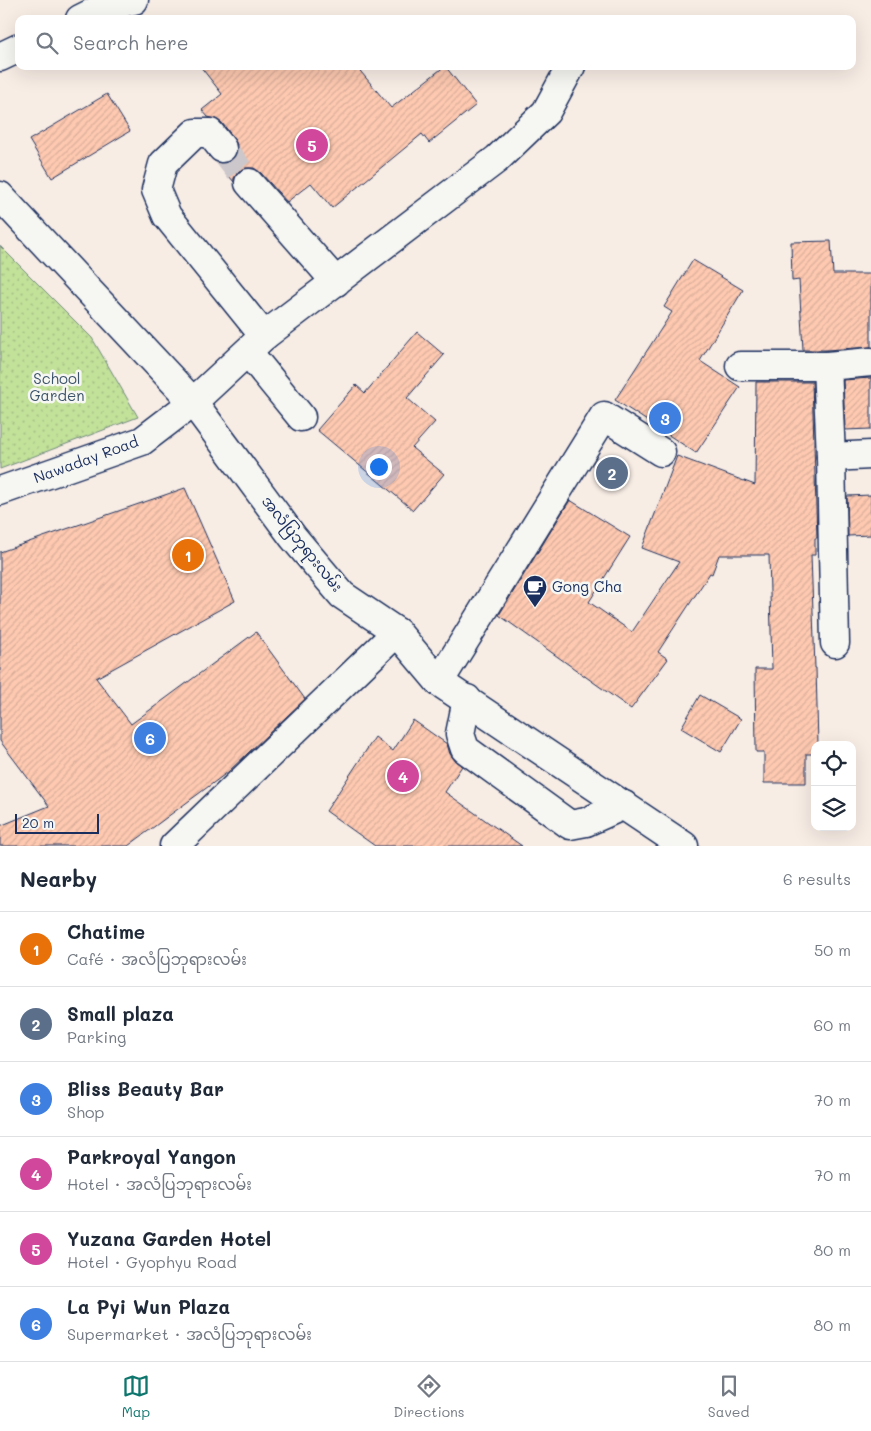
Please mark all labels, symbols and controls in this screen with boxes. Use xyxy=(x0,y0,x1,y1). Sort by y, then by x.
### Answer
search box xyxy=(15,15,856,70)
icon: search xyxy=(33,29,61,57)
text: Search here xyxy=(73,30,189,55)
pin: 5 xyxy=(296,126,328,164)
park label: School Garden xyxy=(29,368,85,405)
pin: 3 xyxy=(649,399,681,437)
street label: Nawaday Road xyxy=(30,431,141,487)
your location xyxy=(366,454,392,480)
pin: 2 xyxy=(596,454,628,492)
street label: အလံပြဘုရားလမ်း xyxy=(256,491,348,597)
pin: 1 xyxy=(172,536,204,574)
cafe icon: Gong Cha xyxy=(522,574,548,608)
place label: Gong Cha xyxy=(552,576,622,596)
pin: 6 xyxy=(134,719,166,757)
map controls xyxy=(811,741,856,831)
button: locate xyxy=(811,741,856,786)
pin: 4 xyxy=(387,757,419,795)
button: layers xyxy=(811,786,856,831)
scale bar xyxy=(15,811,99,834)
text: 20 m xyxy=(22,813,54,832)
text: Nearby xyxy=(20,865,97,892)
text: 6 results xyxy=(783,868,851,889)
text: Chatime xyxy=(67,919,145,944)
text: 1 xyxy=(32,939,40,960)
text: 50 m xyxy=(814,939,851,960)
text: Café · အလံပြဘုရားလမ်း xyxy=(67,948,247,969)
text: Small plaza xyxy=(67,1001,174,1026)
text: 2 xyxy=(32,1014,40,1035)
text: 60 m xyxy=(814,1014,851,1035)
text: Parking xyxy=(67,1026,126,1047)
text: Bliss Beauty Bar xyxy=(67,1076,224,1101)
text: 3 xyxy=(31,1089,41,1110)
text: 70 m xyxy=(814,1089,851,1110)
text: Shop xyxy=(67,1101,104,1122)
text: Parkroyal Yangon xyxy=(67,1144,236,1169)
text: 4 xyxy=(31,1164,41,1185)
text: 70 m xyxy=(814,1164,851,1185)
text: Hotel · အလံပြဘုရားလမ်း xyxy=(67,1173,252,1194)
text: Yuzana Garden Hotel xyxy=(67,1226,271,1251)
text: 5 xyxy=(31,1239,41,1260)
text: 80 m xyxy=(814,1239,851,1260)
text: Hotel · Gyophyu Road xyxy=(67,1251,237,1272)
text: La Pyi Wun Plaza xyxy=(67,1294,230,1319)
text: 6 xyxy=(31,1314,41,1335)
text: 80 m xyxy=(814,1314,851,1335)
text: Supermarket · အလံပြဘုရားလမ်း xyxy=(67,1323,312,1344)
tab: Map xyxy=(122,1372,150,1421)
tab: Directions xyxy=(393,1372,465,1421)
tab: Saved xyxy=(708,1372,749,1421)

